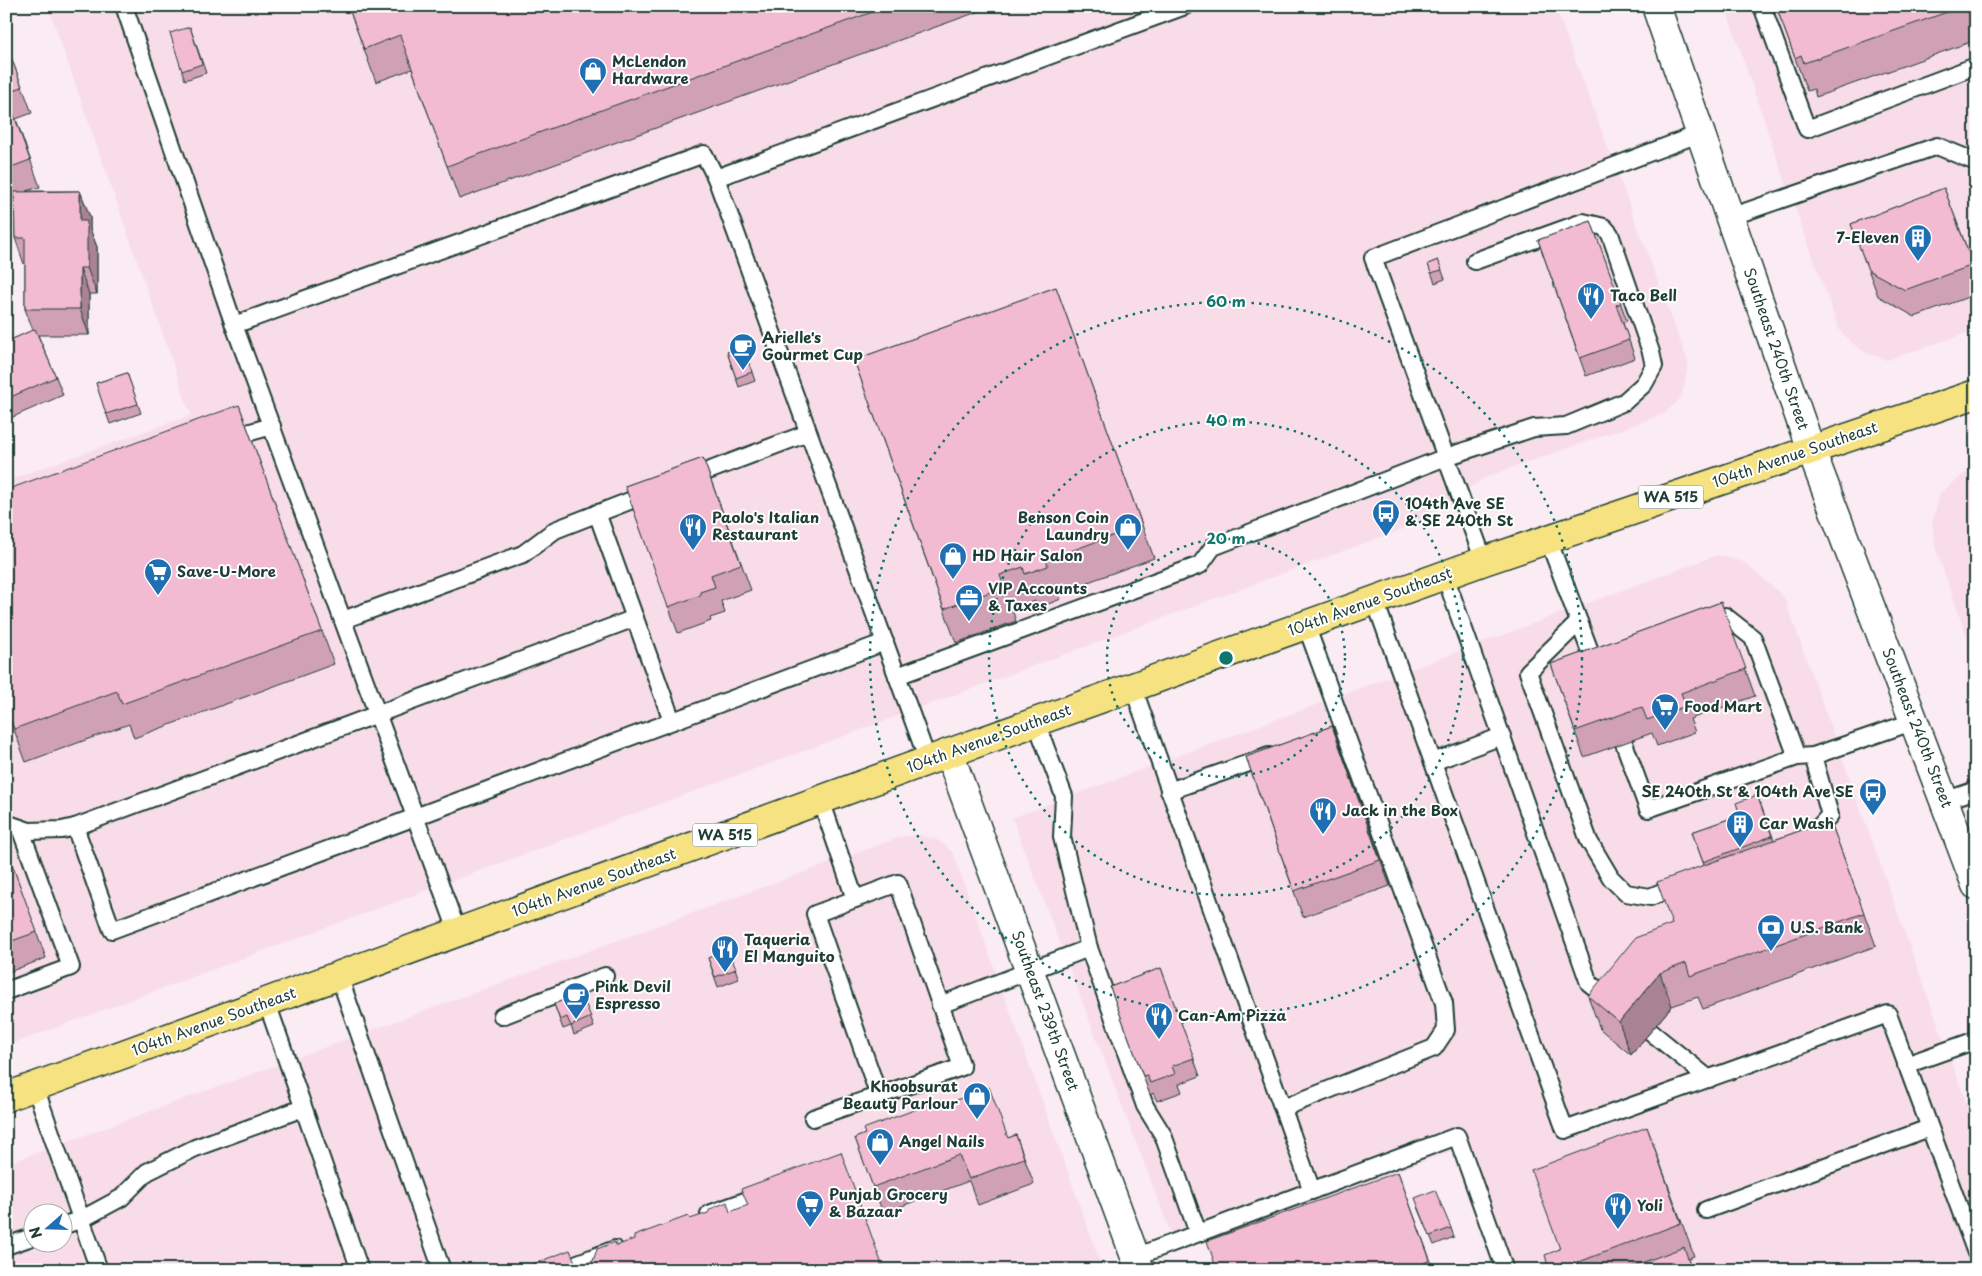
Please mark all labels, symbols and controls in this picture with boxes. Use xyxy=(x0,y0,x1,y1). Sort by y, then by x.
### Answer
place label: McLendon Hardware xyxy=(612,49,689,89)
shop icon: McLendon Hardware xyxy=(578,56,608,95)
building icon: 7-Eleven xyxy=(1903,223,1933,262)
place label: 7-Eleven xyxy=(1836,225,1899,248)
street label: Southeast 240th Street xyxy=(1739,264,1816,433)
restaurant icon: Taco Bell xyxy=(1576,281,1606,320)
place label: Taco Bell xyxy=(1610,283,1677,306)
text: 60 m xyxy=(1206,289,1246,312)
place label: Arielle's Gourmet Cup xyxy=(762,325,863,365)
cafe icon: Arielle's Gourmet Cup xyxy=(728,332,758,371)
text: 40 m xyxy=(1206,408,1246,431)
street label: 104th Avenue Southeast xyxy=(1709,415,1880,493)
road number: WA 515 xyxy=(1638,486,1704,508)
place label: 104th Ave SE & SE 240th St xyxy=(1405,491,1513,531)
bus stop icon: 104th Ave SE & SE 240th St xyxy=(1371,498,1401,537)
place label: Paolo's Italian Restaurant xyxy=(712,505,819,545)
place label: Benson Coin Laundry xyxy=(1018,505,1109,545)
restaurant icon: Paolo's Italian Restaurant xyxy=(678,512,708,551)
shop icon: Benson Coin Laundry xyxy=(1113,512,1143,551)
text: 20 m xyxy=(1207,526,1245,549)
shop icon: HD Hair Salon xyxy=(938,541,968,580)
place label: HD Hair Salon xyxy=(972,543,1083,566)
supermarket icon: Save-U-More xyxy=(143,557,173,596)
place label: Save-U-More xyxy=(177,559,276,582)
street label: 104th Avenue Southeast xyxy=(1284,560,1455,641)
place label: VIP Accounts & Taxes xyxy=(988,576,1087,616)
office icon: VIP Accounts & Taxes xyxy=(954,583,984,622)
street label: Southeast 240th Street xyxy=(1877,644,1960,811)
centre of rings xyxy=(1217,649,1235,667)
supermarket icon: Food Mart xyxy=(1650,692,1680,731)
place label: Food Mart xyxy=(1684,694,1762,717)
street label: 104th Avenue Southeast xyxy=(903,697,1074,778)
bus stop icon: SE 240th St & 104th Ave SE xyxy=(1858,777,1888,816)
place label: SE 240th St & 104th Ave SE xyxy=(1641,779,1854,802)
restaurant icon: Jack in the Box xyxy=(1308,796,1338,835)
place label: Jack in the Box xyxy=(1342,798,1458,821)
building icon: Car Wash xyxy=(1725,809,1755,848)
place label: Car Wash xyxy=(1759,811,1834,834)
road number: WA 515 xyxy=(692,824,758,846)
street label: 104th Avenue Southeast xyxy=(508,841,679,922)
bank icon: U.S. Bank xyxy=(1756,913,1786,952)
place label: U.S. Bank xyxy=(1790,915,1864,938)
place label: Taqueria El Manguito xyxy=(744,927,835,967)
street label: Southeast 239th Street xyxy=(1007,927,1086,1094)
restaurant icon: Taqueria El Manguito xyxy=(710,934,740,973)
place label: Pink Devil Espresso xyxy=(595,974,671,1014)
street label: 104th Avenue Southeast xyxy=(128,980,299,1061)
cafe icon: Pink Devil Espresso xyxy=(561,981,591,1020)
restaurant icon: Can-Am Pizza xyxy=(1144,1001,1174,1040)
place label: Can-Am Pizza xyxy=(1178,1003,1287,1026)
place label: Khoobsurat Beauty Parlour xyxy=(842,1074,958,1114)
shop icon: Khoobsurat Beauty Parlour xyxy=(962,1081,992,1120)
shop icon: Angel Nails xyxy=(865,1127,895,1166)
place label: Angel Nails xyxy=(899,1129,984,1152)
place label: Punjab Grocery & Bazaar xyxy=(829,1182,948,1222)
supermarket icon: Punjab Grocery & Bazaar xyxy=(795,1189,825,1228)
restaurant icon: Yoli xyxy=(1603,1191,1633,1230)
place label: Yoli xyxy=(1637,1193,1663,1216)
north arrow xyxy=(22,1204,72,1254)
text: N xyxy=(24,1224,47,1241)

